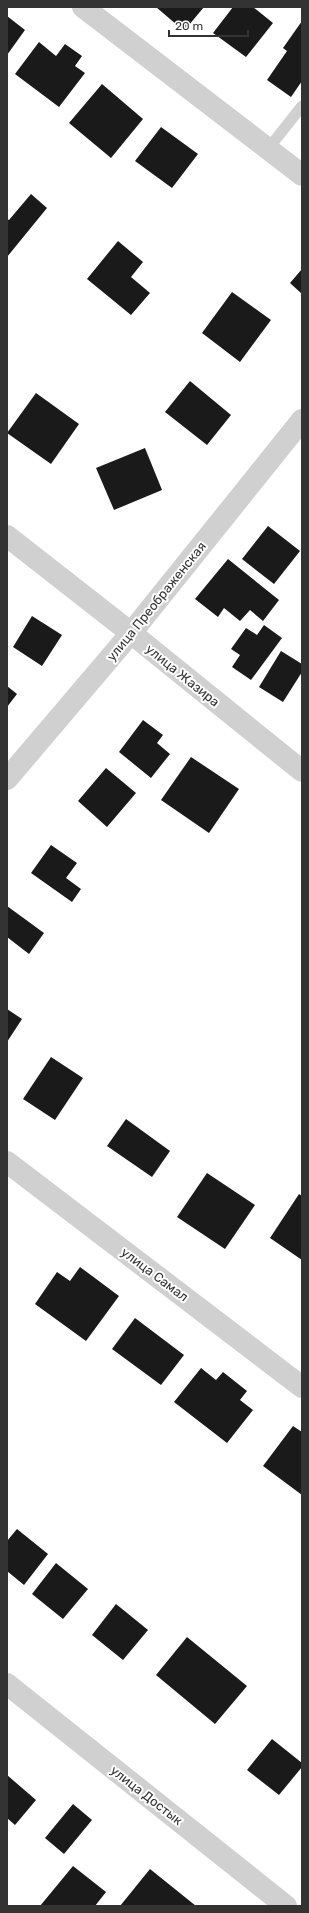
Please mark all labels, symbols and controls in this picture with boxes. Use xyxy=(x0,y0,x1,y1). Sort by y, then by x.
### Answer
scale bar xyxy=(169,12,248,38)
text: 20 m xyxy=(175,19,203,33)
street label: улица Преображенская xyxy=(104,539,209,664)
street label: улица Жазира xyxy=(143,641,222,710)
street label: улица Самал xyxy=(118,1244,191,1304)
street label: улица Достык xyxy=(108,1763,186,1828)

